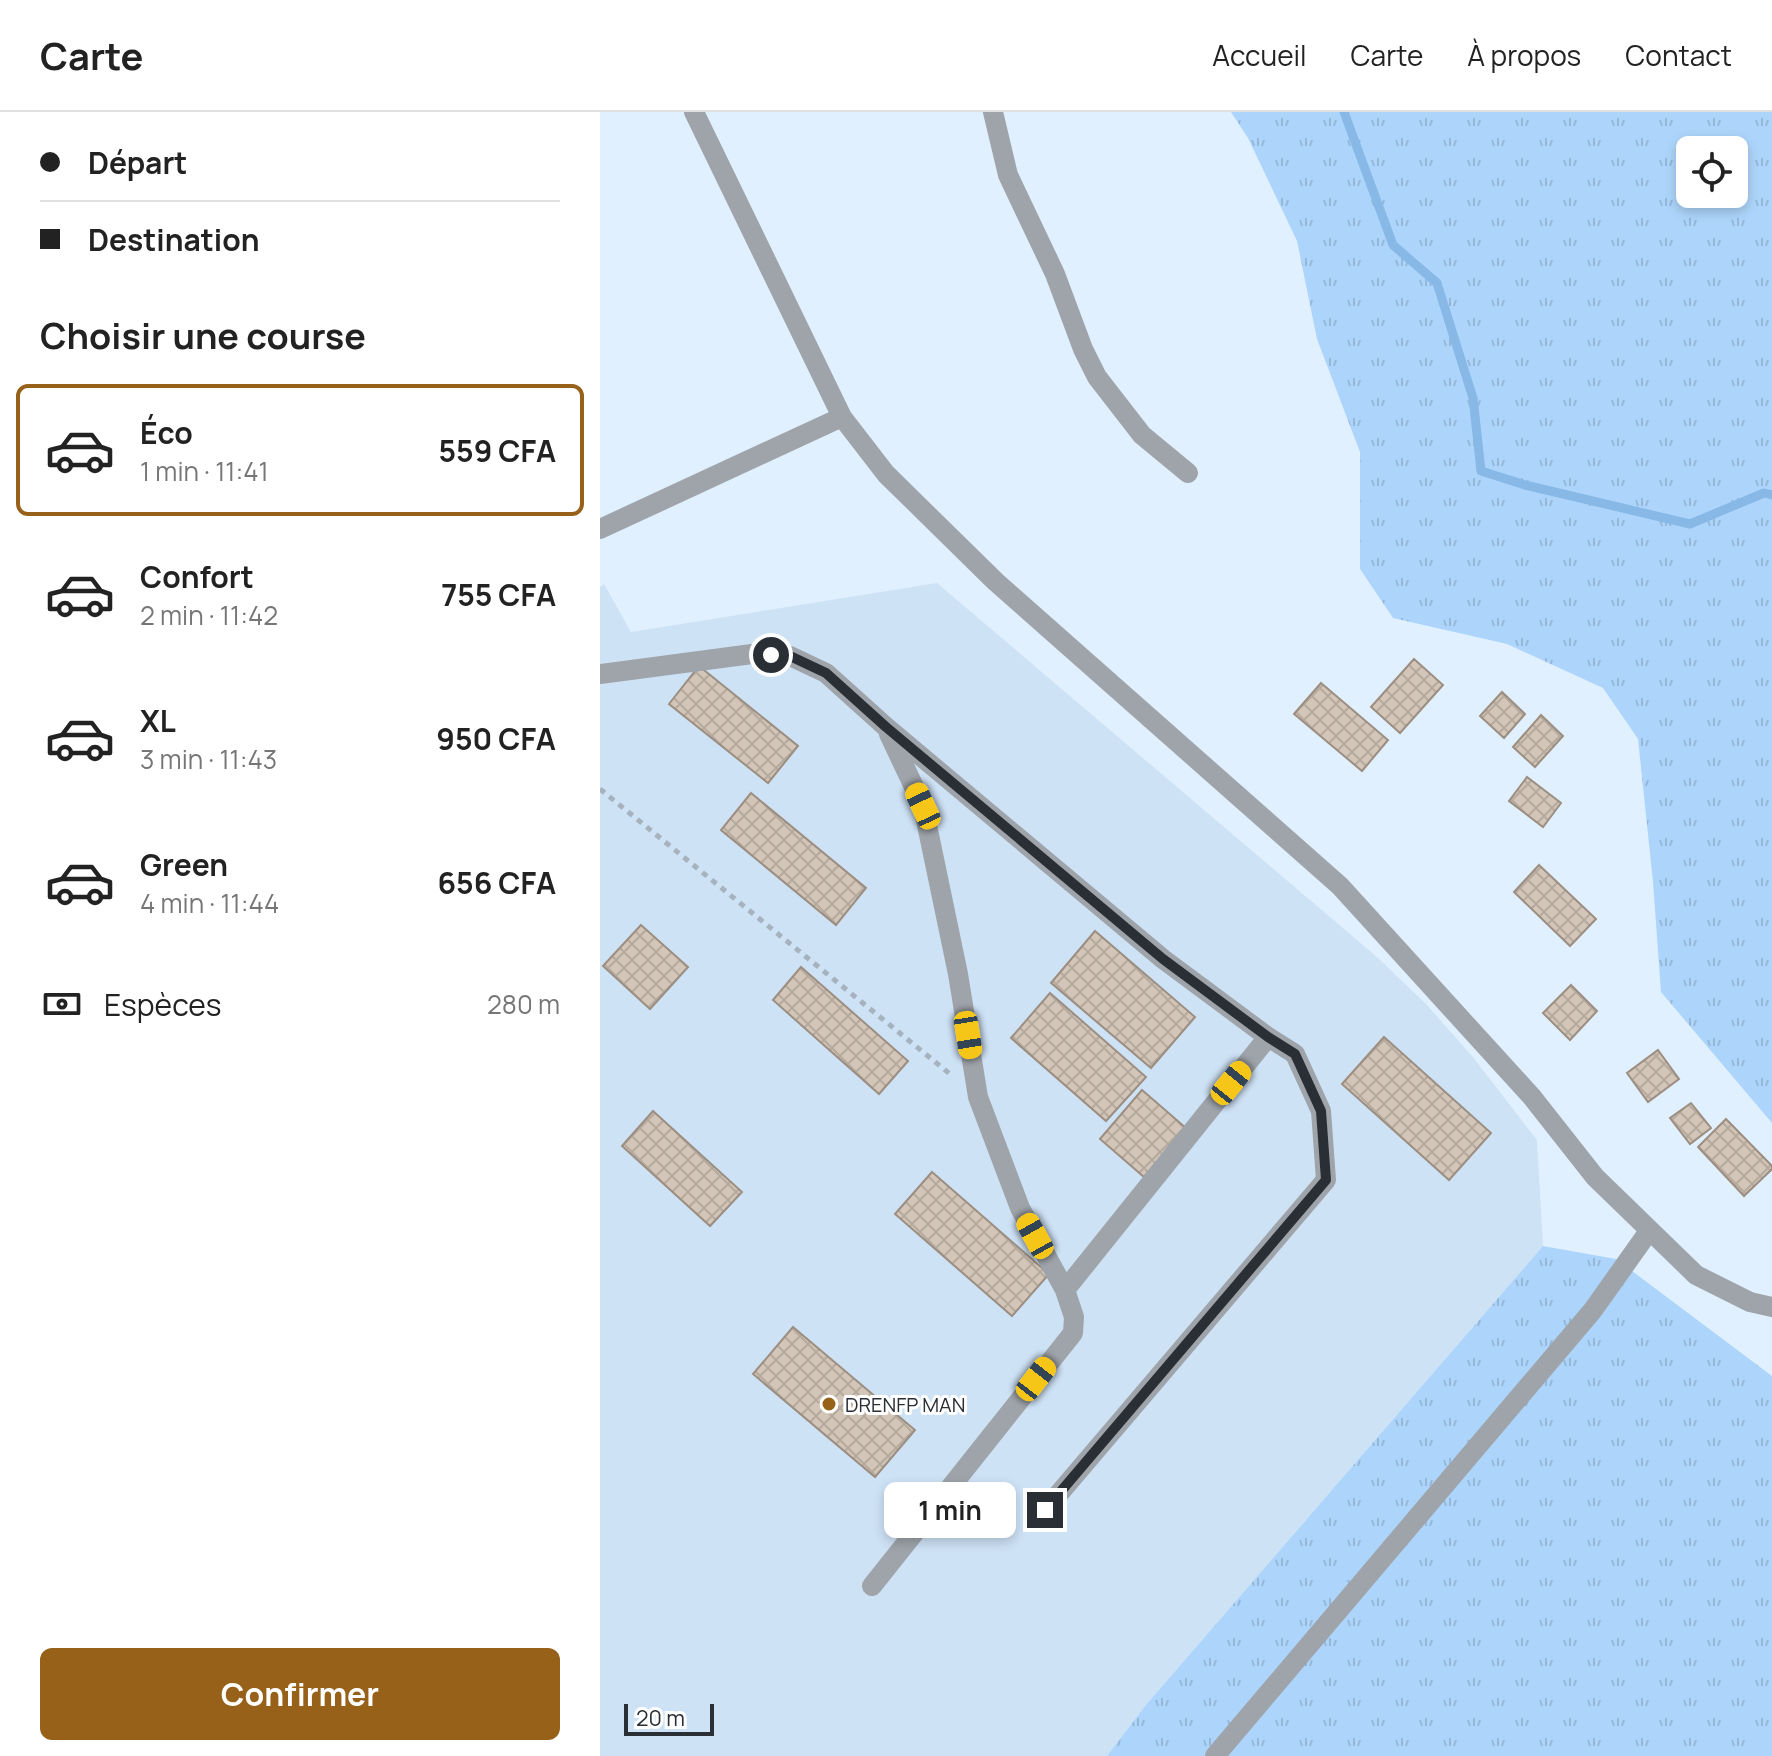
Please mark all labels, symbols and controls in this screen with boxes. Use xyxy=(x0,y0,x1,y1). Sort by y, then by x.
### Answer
text: Carte xyxy=(40,29,143,81)
text: Accueil xyxy=(1212,36,1307,74)
text: Carte xyxy=(1351,36,1423,74)
text: À propos xyxy=(1467,36,1581,74)
text: Contact xyxy=(1625,36,1732,74)
map controls xyxy=(1676,136,1748,208)
button: locate xyxy=(1676,136,1748,208)
text: Départ xyxy=(88,142,187,183)
text: Destination xyxy=(88,219,259,260)
text: Choisir une course xyxy=(40,311,366,360)
text: Éco xyxy=(140,412,193,453)
icon: car xyxy=(44,414,116,486)
text: 559 CFA xyxy=(439,430,556,471)
text: 1 min · 11:41 xyxy=(140,453,269,489)
text: Confort xyxy=(140,556,254,597)
icon: car xyxy=(44,558,116,630)
text: 755 CFA xyxy=(441,574,556,615)
text: 2 min · 11:42 xyxy=(140,597,278,633)
route start xyxy=(753,637,789,673)
text: XL xyxy=(140,700,176,741)
icon: car xyxy=(44,702,116,774)
text: 950 CFA xyxy=(436,718,556,759)
text: 3 min · 11:43 xyxy=(140,741,277,777)
car xyxy=(902,779,944,833)
text: Green xyxy=(140,844,228,885)
icon: car xyxy=(44,846,116,918)
text: 656 CFA xyxy=(437,862,556,903)
text: 4 min · 11:44 xyxy=(140,885,279,921)
icon: cash xyxy=(40,982,84,1026)
text: Espèces xyxy=(104,984,222,1025)
text: 280 m xyxy=(487,986,560,1022)
car xyxy=(952,1009,984,1061)
car xyxy=(1207,1057,1255,1109)
car xyxy=(1013,1209,1057,1263)
car xyxy=(1012,1353,1060,1405)
place label: DRENFP MAN xyxy=(845,1391,965,1418)
marker: DRENFP MAN xyxy=(820,1395,838,1413)
callout: 1 min xyxy=(885,1482,1017,1538)
text: 1 min xyxy=(918,1492,982,1528)
route end xyxy=(1027,1492,1063,1528)
button: Confirmer xyxy=(40,1648,560,1740)
scale bar xyxy=(624,1700,714,1736)
text: 20 m xyxy=(636,1703,685,1733)

